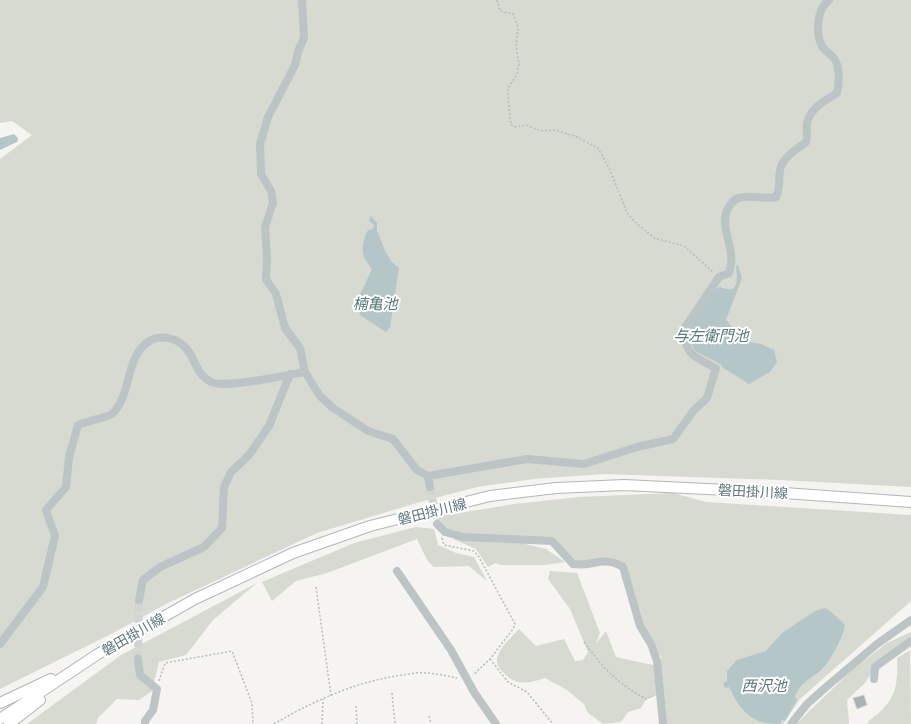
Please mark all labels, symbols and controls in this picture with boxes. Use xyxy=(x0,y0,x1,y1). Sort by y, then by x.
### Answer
water label: 楠亀池 xyxy=(352,294,399,312)
water label: 与左衛門池 xyxy=(673,326,750,344)
street label: 磐田掛川線 xyxy=(718,481,788,501)
street label: 磐田掛川線 xyxy=(396,494,468,528)
street label: 磐田掛川線 xyxy=(98,609,168,659)
water label: 西沢池 xyxy=(741,676,788,694)

